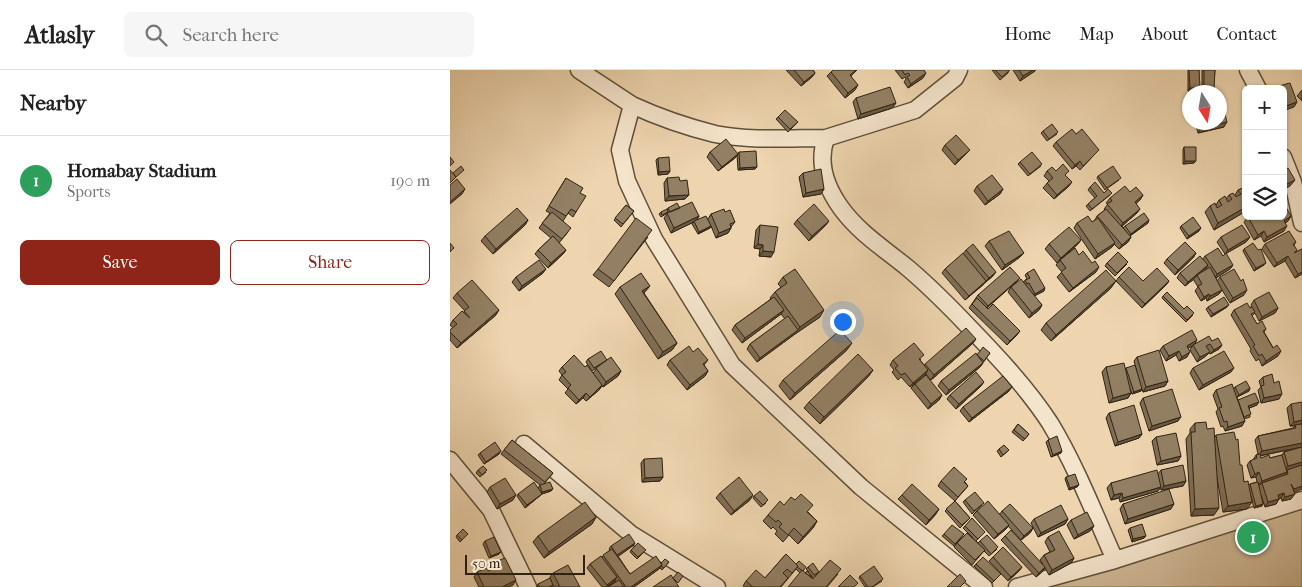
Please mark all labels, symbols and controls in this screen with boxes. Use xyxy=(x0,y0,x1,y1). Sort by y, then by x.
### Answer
search box xyxy=(124,12,474,57)
text: Atlasly xyxy=(25,21,94,49)
icon: search xyxy=(142,21,170,49)
text: Search here xyxy=(182,24,279,46)
text: Home xyxy=(1004,24,1051,45)
text: Map xyxy=(1079,24,1114,45)
text: About xyxy=(1142,24,1188,45)
text: Contact xyxy=(1216,24,1277,45)
north arrow xyxy=(1182,85,1227,130)
map controls xyxy=(1242,85,1287,220)
button: + xyxy=(1242,85,1287,130)
text: Nearby xyxy=(20,91,86,115)
button: − xyxy=(1242,130,1287,175)
text: Homabay Stadium xyxy=(67,160,216,182)
text: 1 xyxy=(33,171,39,190)
text: 190 m xyxy=(390,171,430,190)
button: layers xyxy=(1242,175,1287,220)
text: Sports xyxy=(67,182,110,201)
button: Save xyxy=(20,240,220,285)
button: Share xyxy=(230,240,430,285)
your location xyxy=(830,309,856,335)
pin: 1 xyxy=(1237,518,1269,556)
scale bar xyxy=(465,552,585,575)
text: 50 m xyxy=(472,555,500,572)

